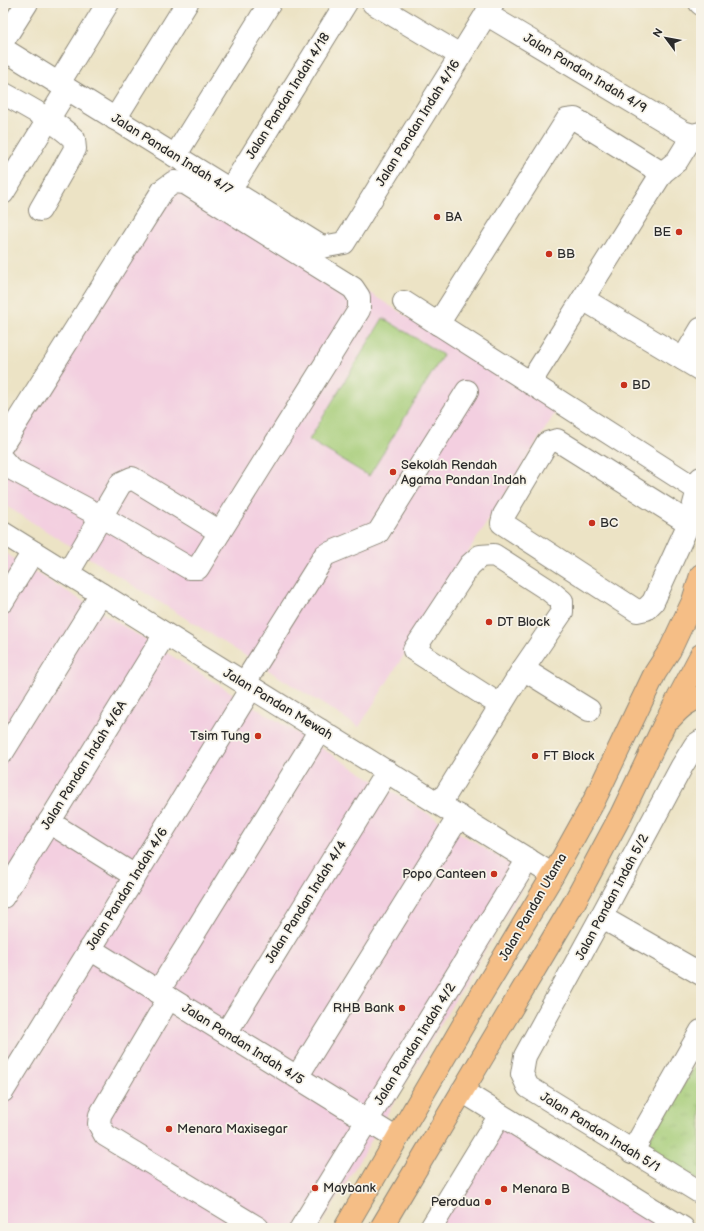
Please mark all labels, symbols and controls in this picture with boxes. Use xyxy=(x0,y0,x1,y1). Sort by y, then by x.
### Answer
north arrow xyxy=(646,18,686,58)
text: N xyxy=(650,26,666,40)
street label: Jalan Pandan Indah 4/18 xyxy=(242,29,334,162)
street label: Jalan Pandan Indah 4/9 xyxy=(520,30,650,116)
street label: Jalan Pandan Indah 4/16 xyxy=(372,57,464,189)
street label: Jalan Pandan Indah 4/7 xyxy=(108,110,236,198)
place label: BA xyxy=(445,209,462,225)
marker: BA xyxy=(432,212,442,222)
place label: BE xyxy=(654,224,671,240)
marker: BE xyxy=(674,227,684,237)
place label: BB xyxy=(557,246,575,262)
marker: BB xyxy=(544,249,554,259)
place label: BD xyxy=(632,377,650,393)
marker: BD xyxy=(619,380,629,390)
place label: Sekolah Rendah Agama Pandan Indah xyxy=(401,457,527,488)
marker: Sekolah Rendah Agama Pandan Indah xyxy=(388,467,398,477)
place label: BC xyxy=(600,515,618,531)
marker: BC xyxy=(587,518,597,528)
place label: DT Block xyxy=(497,614,550,630)
marker: DT Block xyxy=(484,617,494,627)
street label: Jalan Pandan Mewah xyxy=(220,665,336,743)
street label: Jalan Pandan Indah 4/6A xyxy=(38,697,130,833)
place label: Tsim Tung xyxy=(190,728,250,744)
marker: Tsim Tung xyxy=(253,731,263,741)
place label: FT Block xyxy=(543,748,595,764)
marker: FT Block xyxy=(530,751,540,761)
street label: Jalan Pandan Indah 4/6 xyxy=(83,825,171,953)
street label: Jalan Pandan Indah 5/2 xyxy=(572,831,652,963)
street label: Jalan Pandan Indah 4/4 xyxy=(262,838,350,966)
street label: Jalan Pandan Utama xyxy=(496,850,570,964)
place label: Popo Canteen xyxy=(402,866,486,882)
marker: Popo Canteen xyxy=(489,869,499,879)
street label: Jalan Pandan Indah 4/2 xyxy=(371,980,459,1108)
street label: Jalan Pandan Indah 4/5 xyxy=(179,1000,307,1088)
place label: RHB Bank xyxy=(333,1000,395,1016)
marker: RHB Bank xyxy=(397,1003,407,1013)
street label: Jalan Pandan Indah 5/1 xyxy=(537,1089,663,1175)
place label: Menara Maxisegar xyxy=(177,1121,288,1137)
marker: Menara Maxisegar xyxy=(164,1124,174,1134)
place label: Maybank xyxy=(323,1180,376,1196)
place label: Menara B xyxy=(512,1181,570,1197)
marker: Maybank xyxy=(310,1183,320,1193)
marker: Menara B xyxy=(499,1184,509,1194)
place label: Perodua xyxy=(431,1194,480,1210)
marker: Perodua xyxy=(483,1197,493,1207)

